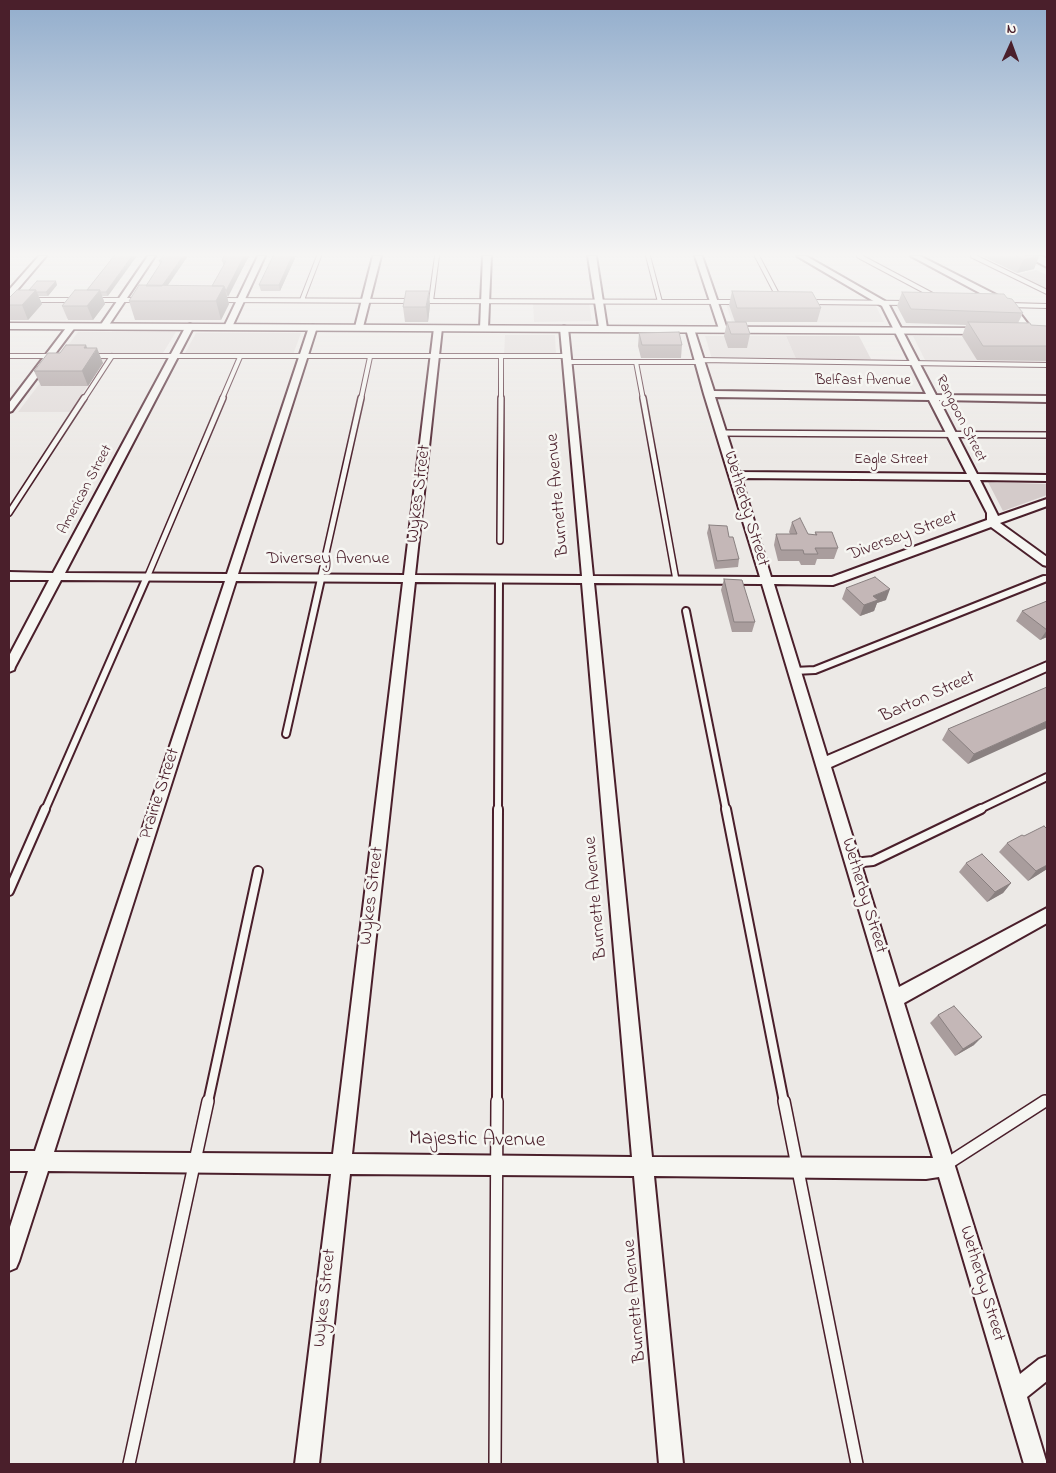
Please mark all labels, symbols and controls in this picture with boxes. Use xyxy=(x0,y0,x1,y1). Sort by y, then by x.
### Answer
text: N xyxy=(1006,19,1017,40)
north arrow xyxy=(986,20,1036,70)
street label: Belfast Avenue xyxy=(815,373,911,391)
street label: Rangoon Street xyxy=(930,373,990,465)
street label: Burnette Avenue xyxy=(543,433,575,557)
street label: American Street xyxy=(55,442,117,538)
street label: Wykes Street xyxy=(403,444,437,544)
street label: Wetherby Street xyxy=(717,449,773,569)
street label: Eagle Street xyxy=(854,452,928,470)
street label: Diversey Street xyxy=(845,507,961,567)
street label: Diversey Avenue xyxy=(266,549,390,571)
street label: Barton Street xyxy=(877,667,979,729)
street label: Prairie Street xyxy=(136,746,186,842)
street label: Burnette Avenue xyxy=(581,836,613,960)
street label: Wetherby Street xyxy=(835,836,891,956)
street label: Wykes Street xyxy=(356,846,390,946)
street label: Majestic Avenue xyxy=(408,1127,546,1155)
street label: Wetherby Street xyxy=(953,1224,1009,1344)
street label: Burnette Avenue xyxy=(620,1239,652,1363)
street label: Wykes Street xyxy=(310,1248,342,1348)

